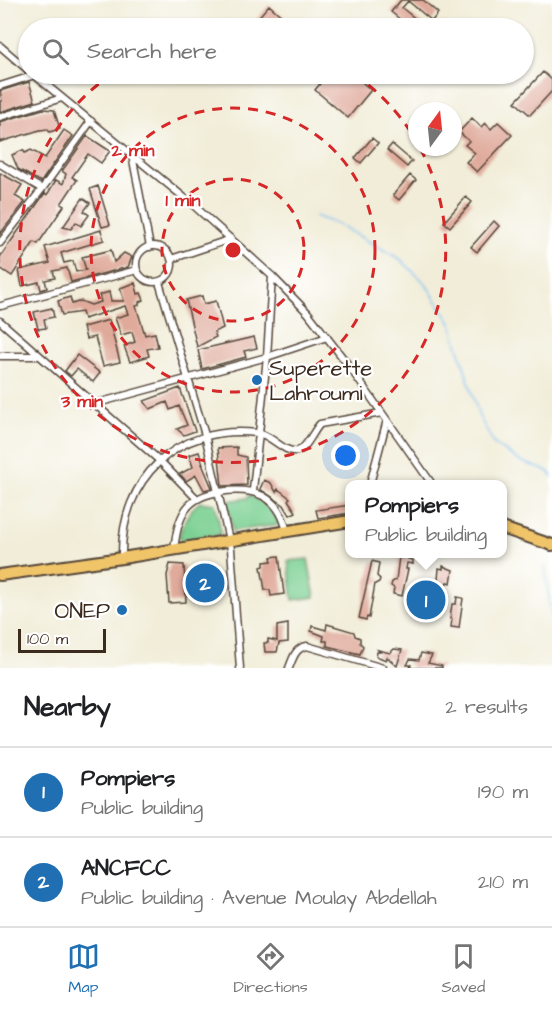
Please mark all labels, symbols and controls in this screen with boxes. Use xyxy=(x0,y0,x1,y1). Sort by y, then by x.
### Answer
search box xyxy=(18,18,534,84)
icon: search xyxy=(39,35,72,68)
text: Search here xyxy=(87,36,217,67)
north arrow xyxy=(408,102,462,156)
text: 2 min xyxy=(110,138,155,163)
text: 1 min xyxy=(165,188,201,213)
centre of rings xyxy=(223,240,243,260)
place label: Superette Lahroumi xyxy=(269,353,372,409)
marker: Superette Lahroumi xyxy=(250,373,264,387)
text: 3 min xyxy=(60,389,103,414)
your location xyxy=(331,441,360,470)
popup xyxy=(345,480,507,558)
text: Pompiers xyxy=(365,490,459,521)
text: Public building xyxy=(365,521,487,549)
pin: 2 xyxy=(186,560,224,606)
pin: 1 xyxy=(406,578,446,622)
place label: ONEP xyxy=(54,596,110,627)
marker: ONEP xyxy=(115,603,129,617)
scale bar xyxy=(18,626,106,654)
text: 100 m xyxy=(27,628,68,650)
text: Nearby xyxy=(24,689,111,725)
text: 2 results xyxy=(445,693,528,721)
text: Pompiers xyxy=(81,763,175,794)
text: 1 xyxy=(42,778,45,806)
text: 190 m xyxy=(478,778,528,806)
text: Public building xyxy=(81,794,203,822)
text: ANCFCC xyxy=(81,853,171,884)
text: 2 xyxy=(38,868,49,896)
text: 210 m xyxy=(478,868,528,896)
text: Public building · Avenue Moulay Abdellah xyxy=(81,884,437,912)
tab: Map xyxy=(67,940,100,998)
tab: Directions xyxy=(234,940,308,998)
tab: Saved xyxy=(442,940,485,998)

